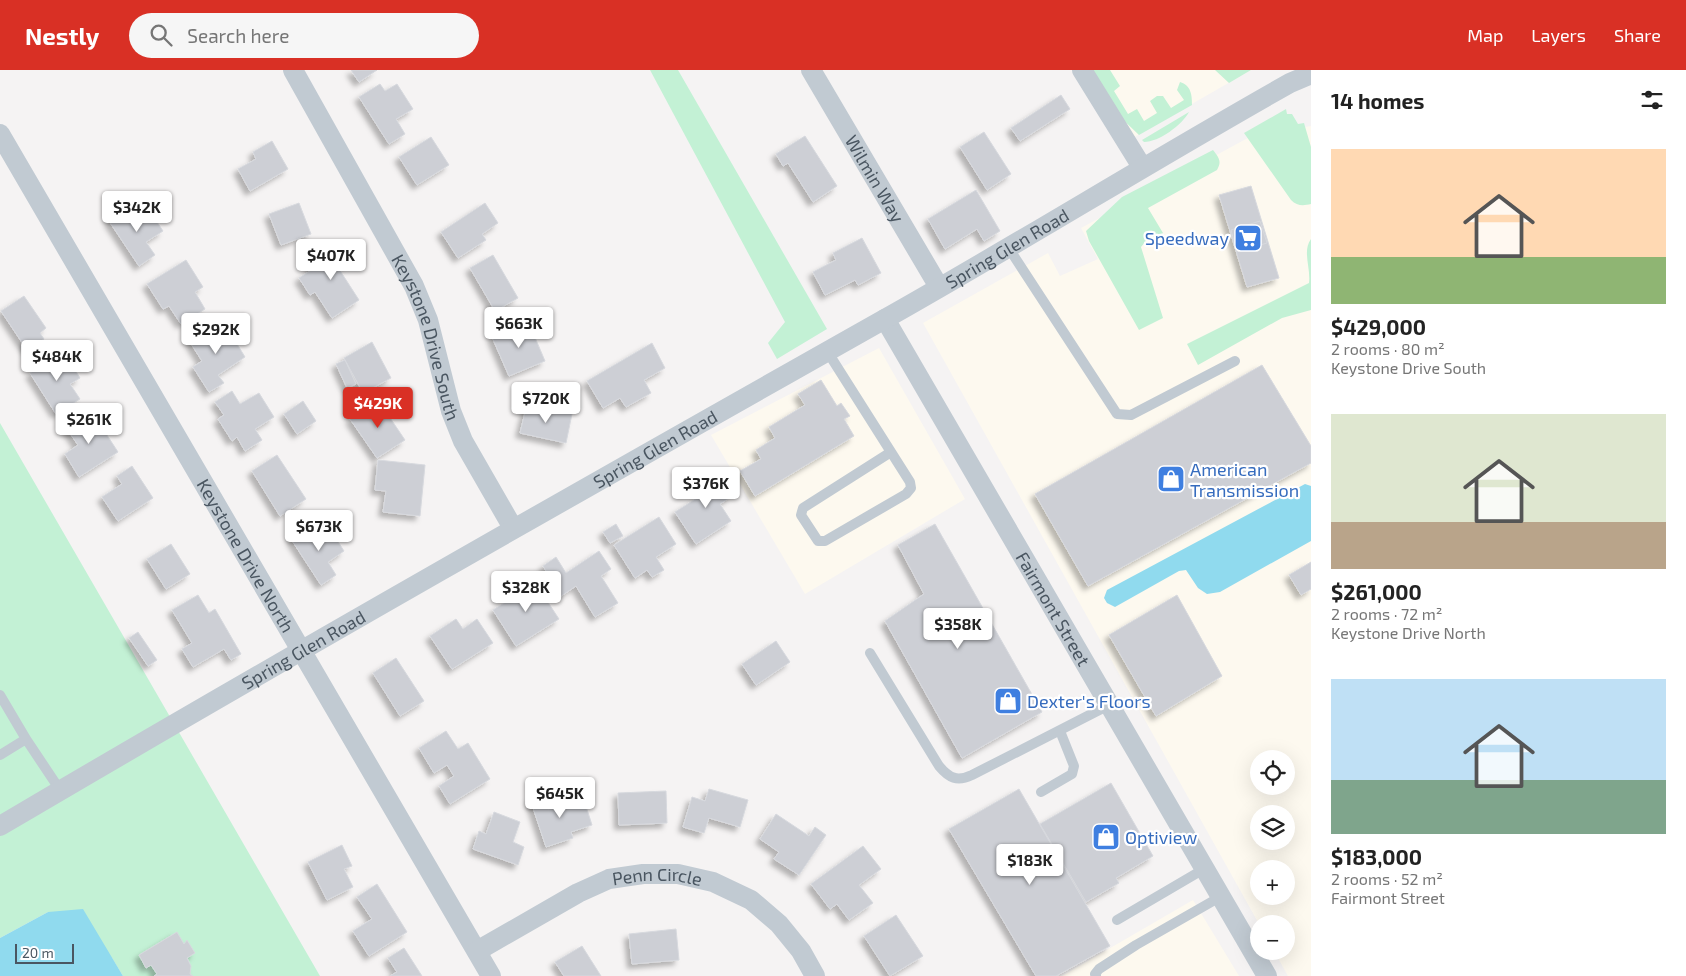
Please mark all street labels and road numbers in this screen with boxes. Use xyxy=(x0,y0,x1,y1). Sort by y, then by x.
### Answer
street label: Wilmin Way xyxy=(841,131,910,227)
street label: Spring Glen Road xyxy=(942,204,1073,293)
street label: Keystone Drive South xyxy=(387,250,465,424)
street label: Spring Glen Road xyxy=(589,405,721,493)
street label: Keystone Drive North xyxy=(192,475,299,636)
street label: Fairmont Street xyxy=(1012,548,1095,670)
street label: Spring Glen Road xyxy=(238,605,369,694)
street label: Penn Circle xyxy=(611,863,704,890)

